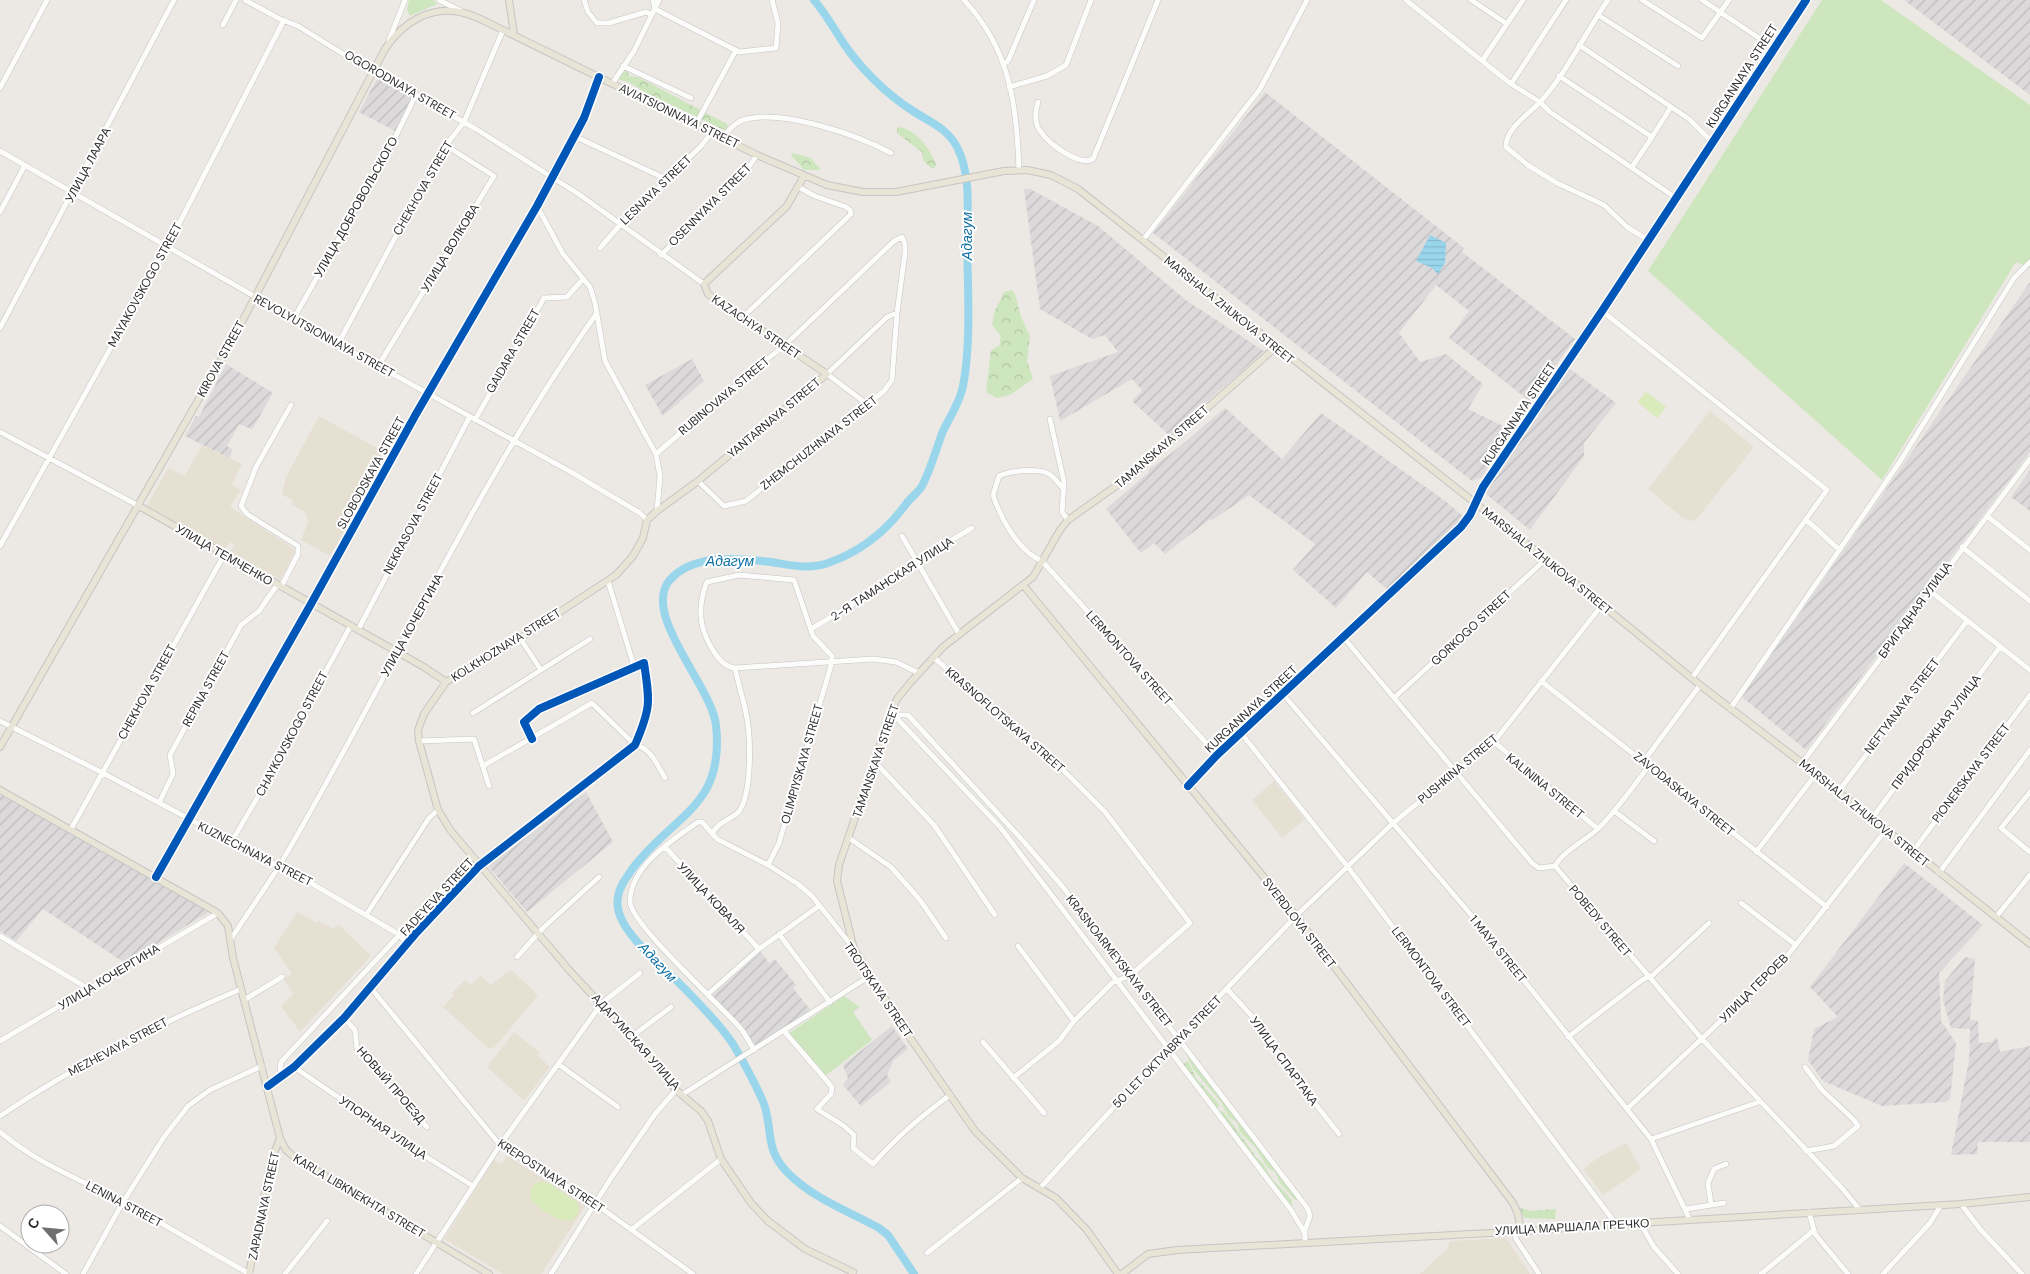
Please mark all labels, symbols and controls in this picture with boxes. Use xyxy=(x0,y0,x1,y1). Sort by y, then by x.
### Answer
street label: KURGANNAYA STREET xyxy=(1702,21,1782,131)
street label: OGORODNAYA STREET xyxy=(341,47,459,124)
street label: AVIATSIONNAYA STREET xyxy=(616,80,742,152)
street label: УЛИЦА ЛААРА xyxy=(61,125,115,205)
street label: УЛИЦА ДОБРОВОЛЬСКОГО xyxy=(311,134,401,280)
street label: CHEKHOVA STREET xyxy=(389,138,457,238)
street label: LESNAYA STREET xyxy=(617,152,695,228)
street label: OSENNYAYA STREET xyxy=(665,160,755,250)
street label: УЛИЦА ВОЛКОВА xyxy=(417,201,483,295)
water label: Адагум xyxy=(958,211,976,261)
street label: MAYAKOVSKOGO STREET xyxy=(104,220,186,350)
street label: MARSHALA ZHUKOVA STREET xyxy=(1161,253,1297,368)
street label: REVOLYUTSIONNAYA STREET xyxy=(251,291,397,381)
street label: KAZACHYA STREET xyxy=(708,291,804,363)
street label: GAIDARA STREET xyxy=(482,306,544,396)
street label: KIROVA STREET xyxy=(193,318,249,400)
street label: RUBINOVAYA STREET xyxy=(675,353,773,439)
street label: KURGANNAYA STREET xyxy=(1479,359,1560,469)
street label: YANTARNAYA STREET xyxy=(724,374,824,462)
street label: ZHEMCHUZHNAYA STREET xyxy=(757,392,881,494)
street label: TAMANSKAYA STREET xyxy=(1112,402,1212,492)
street label: SLOBODSKAYA STREET xyxy=(334,414,409,532)
street label: NEKRASOVA STREET xyxy=(380,471,446,577)
street label: MARSHALA ZHUKOVA STREET xyxy=(1479,504,1615,619)
street label: УЛИЦА ТЕМЧЕНКО xyxy=(172,521,276,589)
street label: 2-Я ТАМАНСКАЯ УЛИЦА xyxy=(828,533,956,625)
water label: Адагум xyxy=(705,552,755,570)
street label: БРИГАДНАЯ УЛИЦА xyxy=(1874,558,1956,662)
street label: УЛИЦА КОЧЕРГИНА xyxy=(377,571,447,679)
street label: GORKOGO STREET xyxy=(1428,587,1515,669)
street label: KOLKHOZNAYA STREET xyxy=(448,605,564,685)
street label: LERMONTOVA STREET xyxy=(1082,607,1176,709)
street label: CHEKHOVA STREET xyxy=(114,641,180,743)
street label: REPINA STREET xyxy=(179,648,233,730)
street label: NEFTYANAYA STREET xyxy=(1861,655,1943,757)
street label: KURGANNAYA STREET xyxy=(1201,662,1301,756)
street label: KRASNOFLOTSKAYA STREET xyxy=(942,664,1068,776)
street label: CHAYKOVSKOGO STREET xyxy=(252,669,332,799)
street label: ПРИДОРОЖНАЯ УЛИЦА xyxy=(1888,671,1984,793)
street label: OLIMPIYSKAYA STREET xyxy=(777,702,827,826)
street label: TAMANSKAYA STREET xyxy=(849,702,903,820)
street label: PIONERSKAYA STREET xyxy=(1928,720,2014,826)
street label: PUSHKINA STREET xyxy=(1415,731,1502,807)
street label: ZAVODASKAYA STREET xyxy=(1630,748,1738,840)
street label: KALININA STREET xyxy=(1503,750,1587,822)
street label: MARSHALA ZHUKOVA STREET xyxy=(1796,756,1932,871)
street label: KUZNECHNAYA STREET xyxy=(195,818,315,890)
street label: FADEYEVA STREET xyxy=(397,854,478,939)
street label: УЛИЦА КОВАЛЯ xyxy=(674,859,748,937)
street label: SVERDLOVA STREET xyxy=(1259,875,1339,972)
street label: POBEDY STREET xyxy=(1565,882,1635,960)
street label: KRASNOARMEYSKAYA STREET xyxy=(1062,892,1176,1031)
street label: 1 MAYA STREET xyxy=(1466,912,1530,986)
street label: LERMONTOVA STREET xyxy=(1388,923,1474,1031)
water label: Адагум xyxy=(634,937,681,986)
street label: TROITSKAYA STREET xyxy=(840,939,916,1041)
street label: УЛИЦА КОЧЕРГИНА xyxy=(55,940,163,1014)
street label: УЛИЦА ГЕРОЕВ xyxy=(1716,950,1792,1026)
street label: АДАГУМСКАЯ УЛИЦА xyxy=(588,990,684,1094)
street label: 50 LET OKTYABRYA STREET xyxy=(1109,992,1225,1112)
street label: УЛИЦА СПАРТАКА xyxy=(1246,1013,1322,1109)
street label: MEZHEVAYA STREET xyxy=(65,1014,171,1080)
street label: НОВЫЙ ПРОЕЗД xyxy=(353,1043,429,1127)
street label: УПОРНАЯ УЛИЦА xyxy=(336,1093,430,1163)
street label: KREPOSTNAYA STREET xyxy=(495,1135,608,1217)
street label: ZAPADNAYA STREET xyxy=(245,1150,283,1262)
street label: KARLA LIBKNEKHTA STREET xyxy=(290,1150,428,1242)
street label: LENINA STREET xyxy=(83,1177,165,1231)
north arrow xyxy=(20,1204,70,1254)
text: С xyxy=(23,1215,44,1232)
street label: УЛИЦА МАРШАЛА ГРЕЧКО xyxy=(1494,1215,1650,1239)

